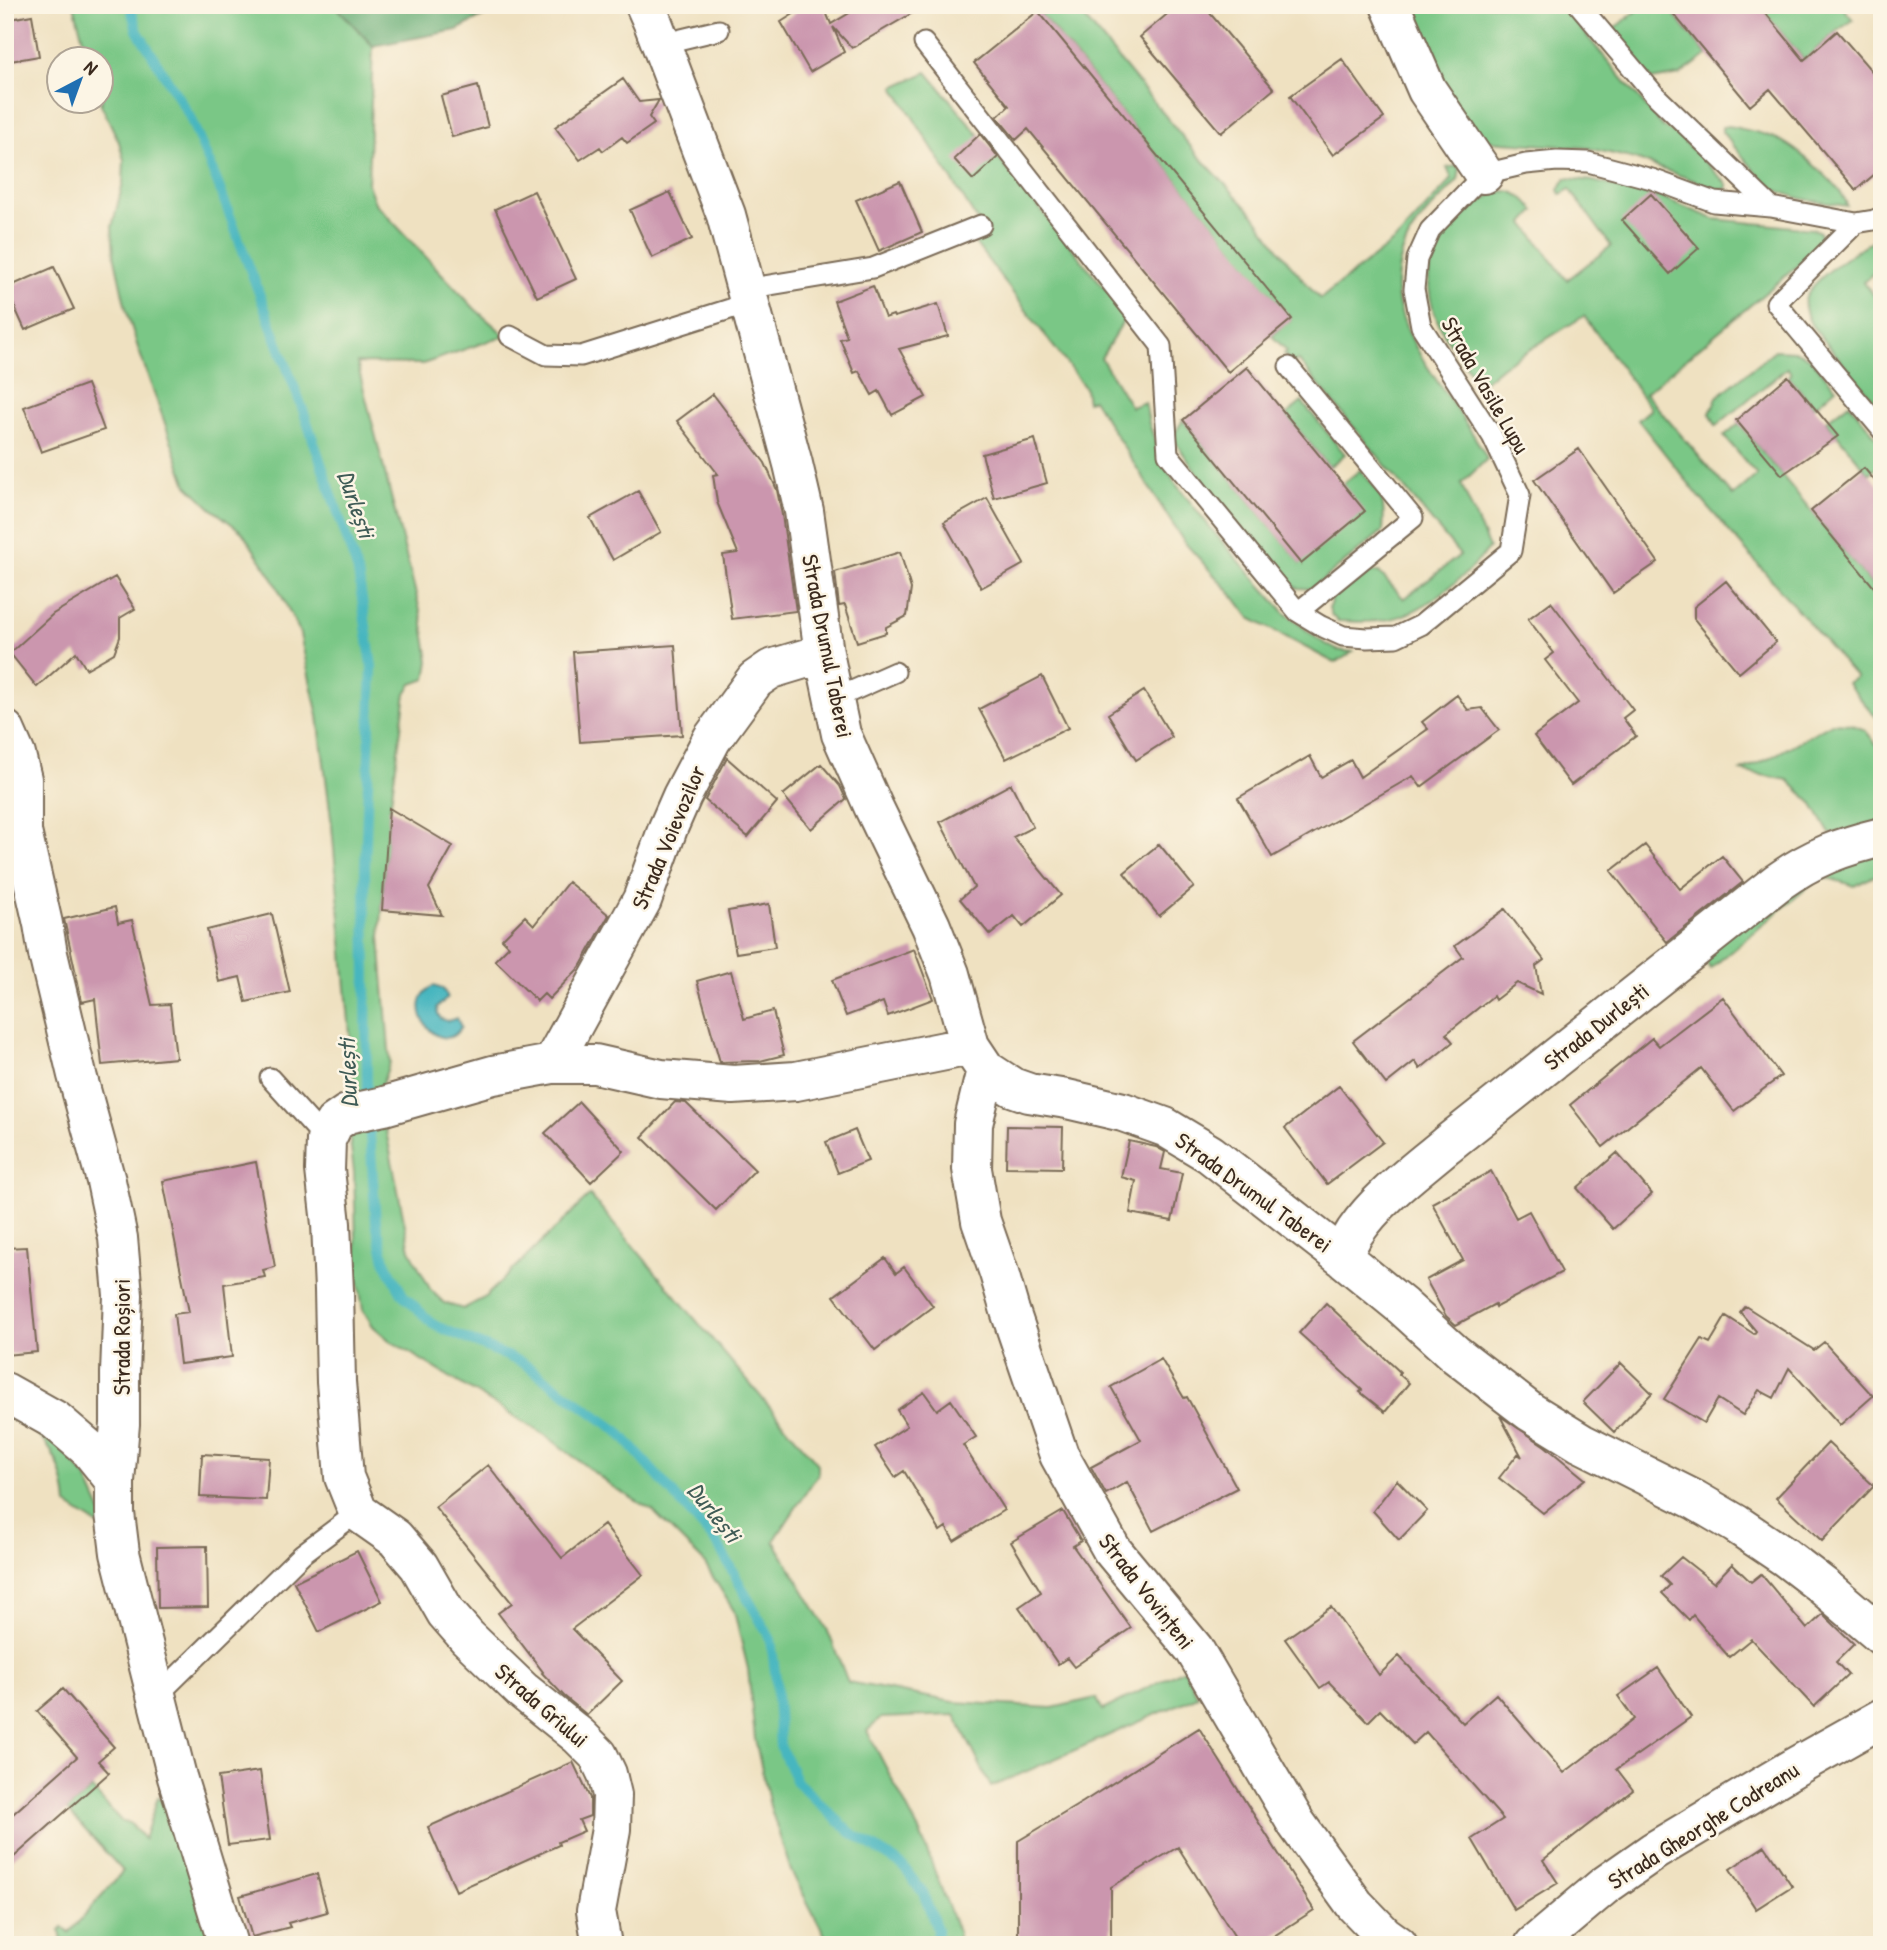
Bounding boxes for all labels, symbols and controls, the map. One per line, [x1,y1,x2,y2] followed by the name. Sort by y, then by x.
[46,46,116,116] north arrow
[79,54,103,80] text: N
[1434,311,1538,459] street label: Strada Vasile Lupu
[331,466,384,544] water label: Durlești
[795,552,861,740] street label: Strada Drumul Taberei
[624,760,712,914] street label: Strada Voievozilor
[1537,975,1655,1077] street label: Strada Durlești
[330,1035,364,1108] water label: Durlești
[1169,1125,1339,1259] street label: Strada Drumul Taberei
[106,1279,137,1395] street label: Strada Roșiori
[681,1475,751,1551] water label: Durlești
[1092,1527,1202,1655] street label: Strada Vovințeni
[489,1656,595,1754] street label: Strada Grîului
[1602,1754,1804,1896] street label: Strada Gheorghe Codreanu

